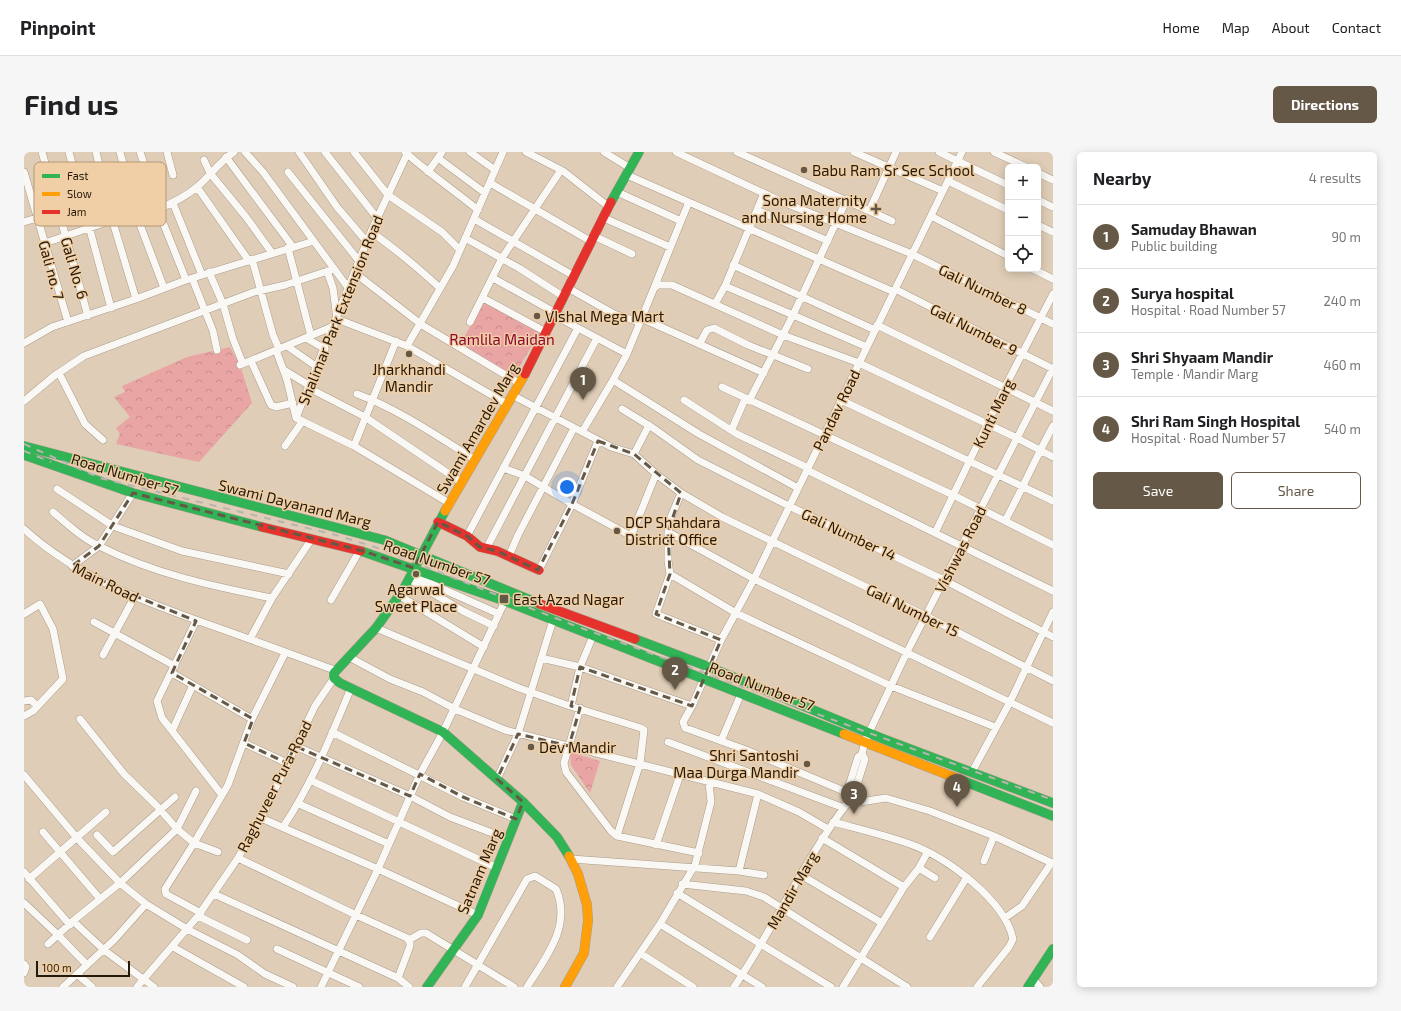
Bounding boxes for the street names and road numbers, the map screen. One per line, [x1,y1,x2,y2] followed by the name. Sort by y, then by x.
[294,212,386,408] street label: Shalimar Park Extension Road
[58,235,92,301] street label: Gali No. 6
[35,238,69,302] street label: Gali no. 7
[936,260,1030,318] street label: Gali Number 8
[927,299,1021,359] street label: Gali Number 9
[432,359,522,497] street label: Swami Amardev Marg
[809,366,863,454] street label: Pandav Road
[969,375,1018,450] street label: Kunti Marg
[69,449,181,499] street label: Road Number 57
[217,475,374,531] street label: Swami Dayanand Marg
[930,502,990,596] street label: Vishwas Road
[799,504,899,564] street label: Gali Number 14
[381,535,493,589] street label: Road Number 57
[70,558,142,606] street label: Main Road
[864,580,962,640] street label: Gali Number 15
[707,658,818,714] street label: Road Number 57
[233,717,315,855] street label: Raghuveer Pura Road
[453,825,505,917] street label: Satnam Marg
[762,847,822,932] street label: Mandir Marg

